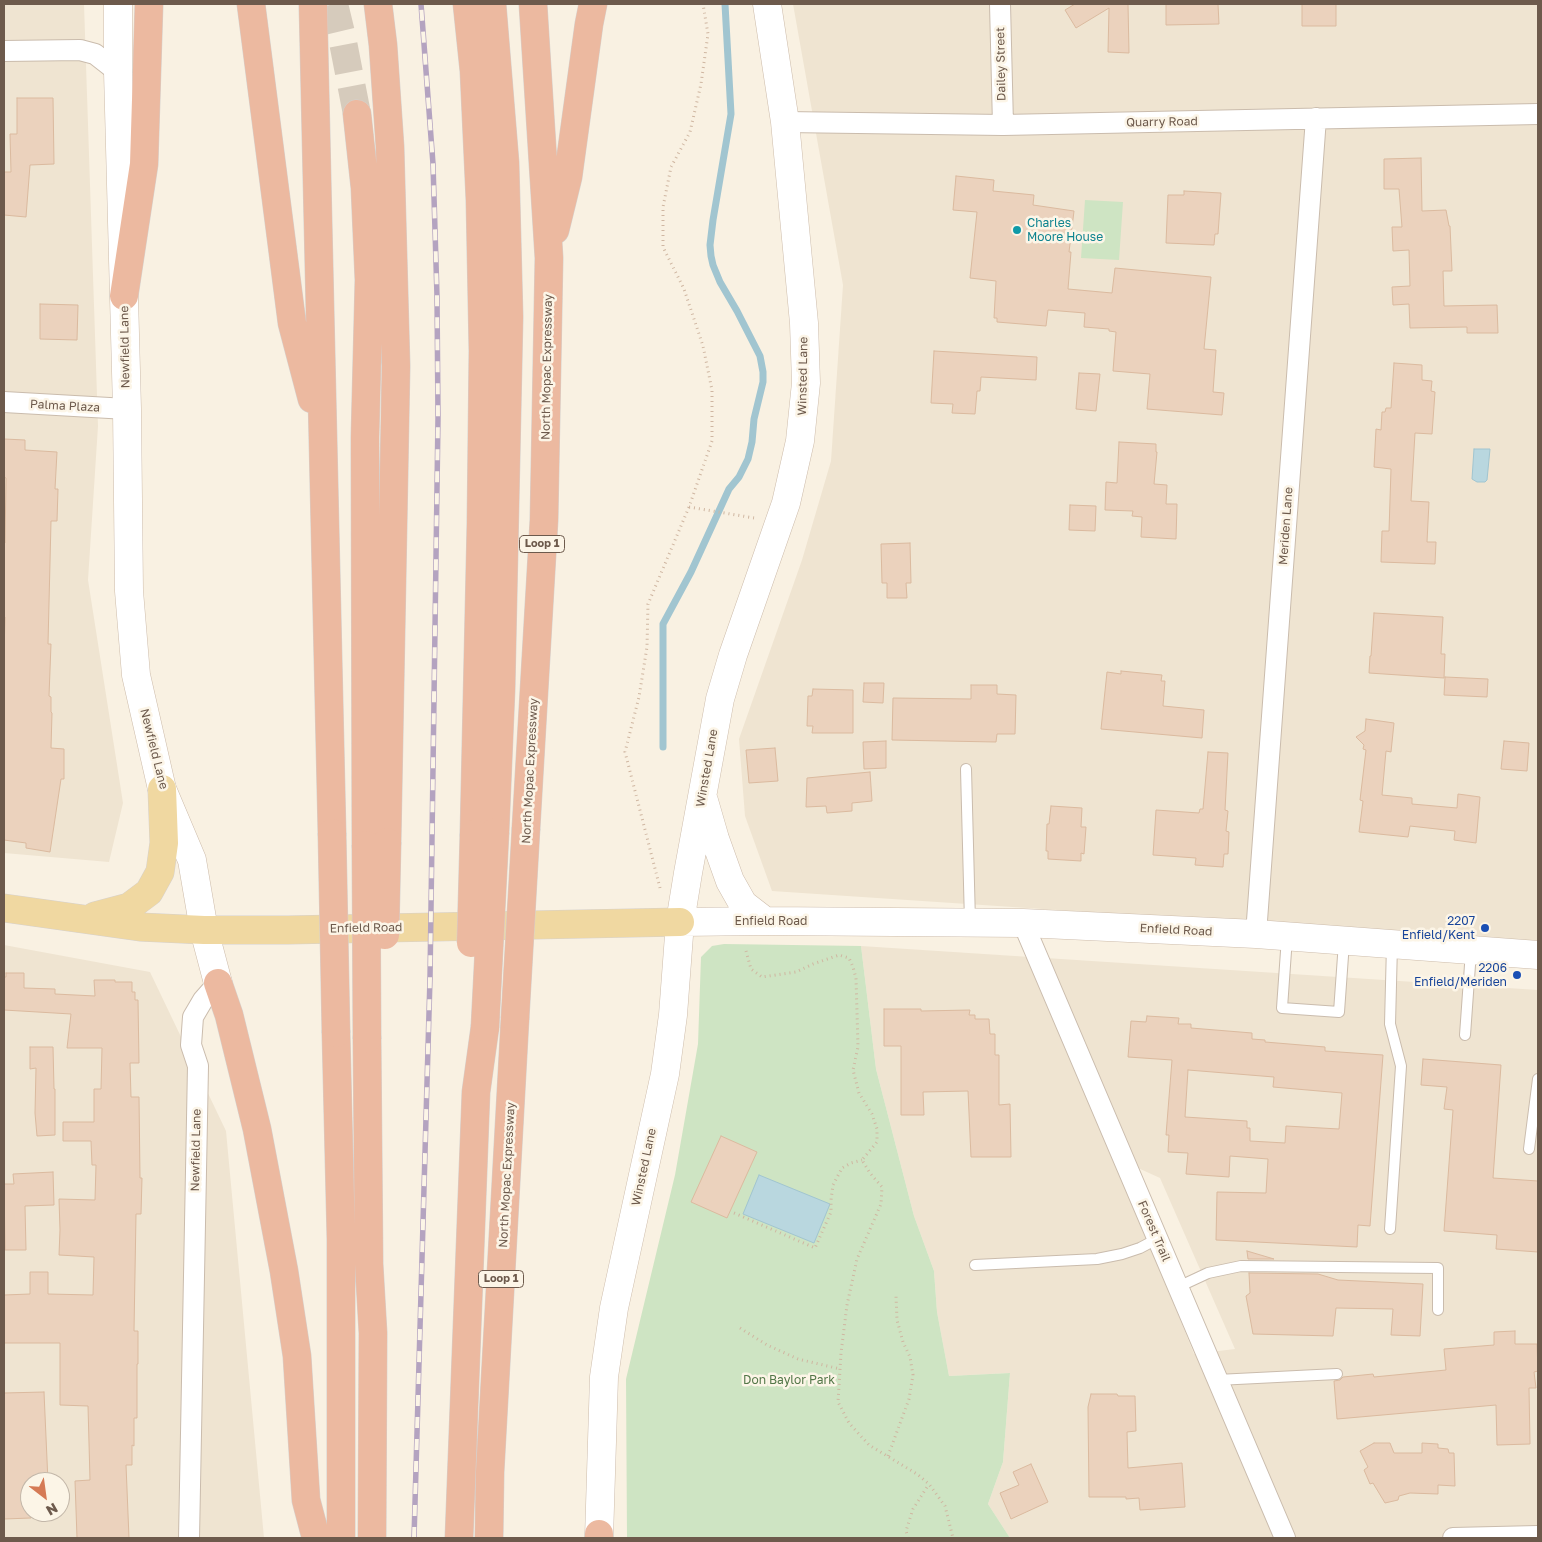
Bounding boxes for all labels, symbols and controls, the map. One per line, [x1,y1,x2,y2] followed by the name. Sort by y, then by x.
[993,27,1009,101] street label: Dailey Street
[1126,114,1198,130] street label: Quarry Road
[1027,216,1103,244] place label: Charles Moore House
[1011,224,1023,236] marker: Charles Moore House
[539,294,555,440] street label: North Mopac Expressway
[117,306,133,388] street label: Newfield Lane
[795,337,811,415] street label: Winsted Lane
[30,397,100,415] street label: Palma Plaza
[1276,487,1296,565] street label: Meriden Lane
[520,536,564,552] road number: Loop 1
[519,698,541,844] street label: North Mopac Expressway
[137,707,171,791] street label: Newfield Lane
[693,728,721,808] street label: Winsted Lane
[735,914,807,928] street label: Enfield Road
[1402,914,1475,942] place label: 2207 Enfield/Kent
[330,920,402,936] street label: Enfield Road
[1139,921,1213,939] street label: Enfield Road
[1479,922,1491,934] marker: 2207 Enfield/Kent
[1414,961,1507,989] place label: 2206 Enfield/Meriden
[1511,969,1523,981] marker: 2206 Enfield/Meriden
[496,1102,518,1248] street label: North Mopac Expressway
[188,1109,204,1191] street label: Newfield Lane
[629,1127,659,1207] street label: Winsted Lane
[1135,1198,1173,1264] street label: Forest Trail
[478,1270,524,1288] road number: Loop 1
[743,1373,835,1387] park label: Don Baylor Park
[20,1472,70,1522] north arrow
[43,1500,61,1520] text: N

